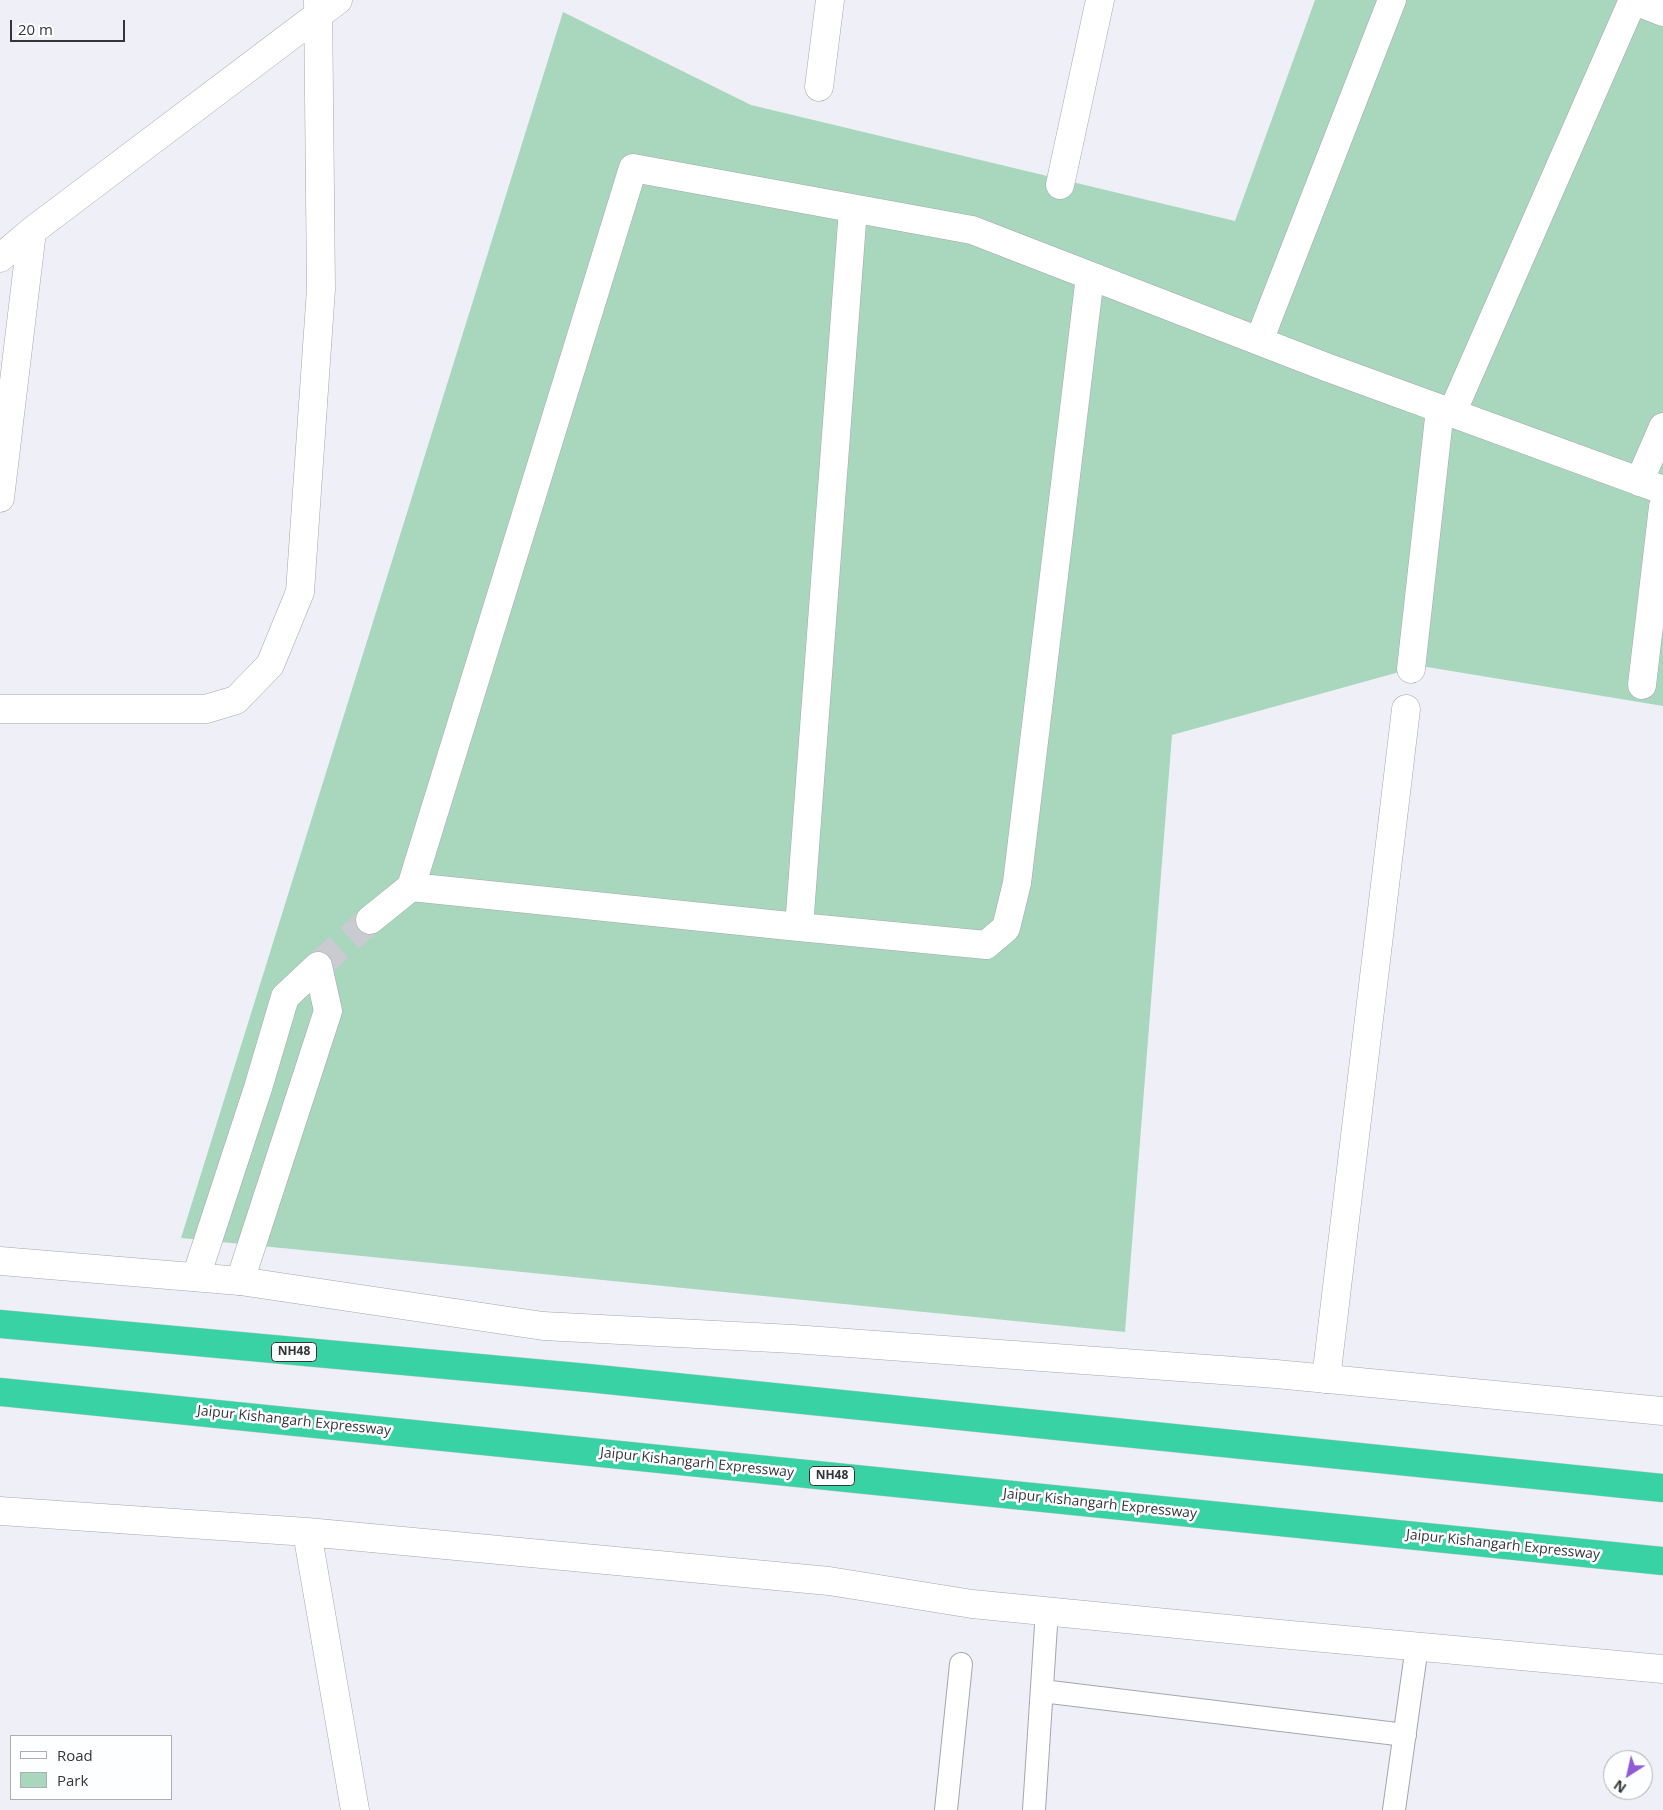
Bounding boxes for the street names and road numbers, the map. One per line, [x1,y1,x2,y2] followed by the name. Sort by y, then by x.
[272,1342,316,1361] road number: NH48
[196,1402,392,1440] street label: Jaipur Kishangarh Expressway
[599,1444,795,1482] street label: Jaipur Kishangarh Expressway
[810,1466,854,1485] road number: NH48
[1002,1485,1198,1523] street label: Jaipur Kishangarh Expressway
[1405,1526,1601,1564] street label: Jaipur Kishangarh Expressway

